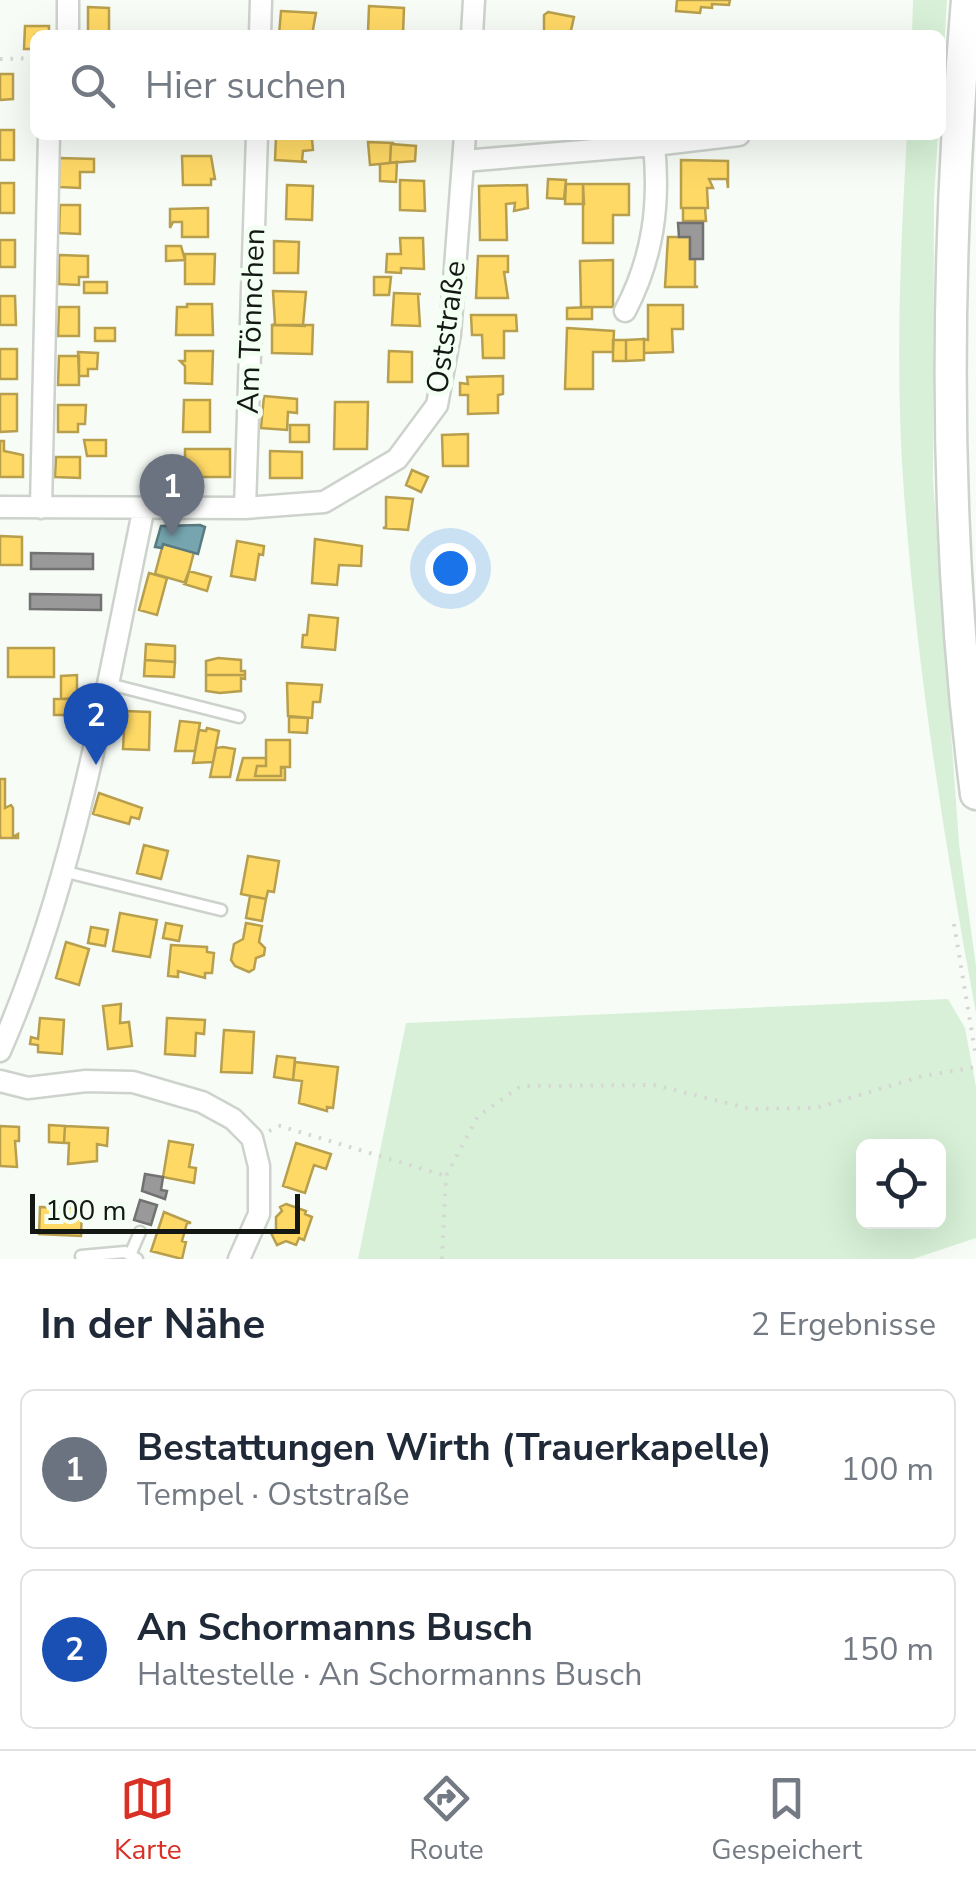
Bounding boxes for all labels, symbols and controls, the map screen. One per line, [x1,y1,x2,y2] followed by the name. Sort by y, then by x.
[30,30,946,140] search box
[65,58,120,113] icon: search
[145,60,347,111] text: Hier suchen
[228,227,275,415] street label: Am Tönnchen
[417,258,476,396] street label: Oststraße
[140,454,204,536] pin: 1
[425,543,476,594] your location
[64,682,128,765] pin: 2
[856,1139,946,1229] map controls
[856,1139,946,1229] button: locate
[30,1189,300,1234] scale bar
[45,1192,127,1230] text: 100 m
[40,1296,265,1353] text: In der Nähe
[751,1303,936,1346] text: 2 Ergebnisse
[137,1422,772,1473] text: Bestattungen Wirth (Trauerkapelle)
[65,1448,84,1491] text: 1
[841,1448,934,1491] text: 100 m
[137,1473,410,1516] text: Tempel · Oststraße
[137,1602,533,1653] text: An Schormanns Busch
[65,1628,84,1671] text: 2
[841,1628,934,1671] text: 150 m
[137,1653,642,1696] text: Haltestelle · An Schormanns Busch
[114,1771,182,1869] tab: Karte
[409,1771,484,1869] tab: Route
[711,1771,862,1869] tab: Gespeichert

